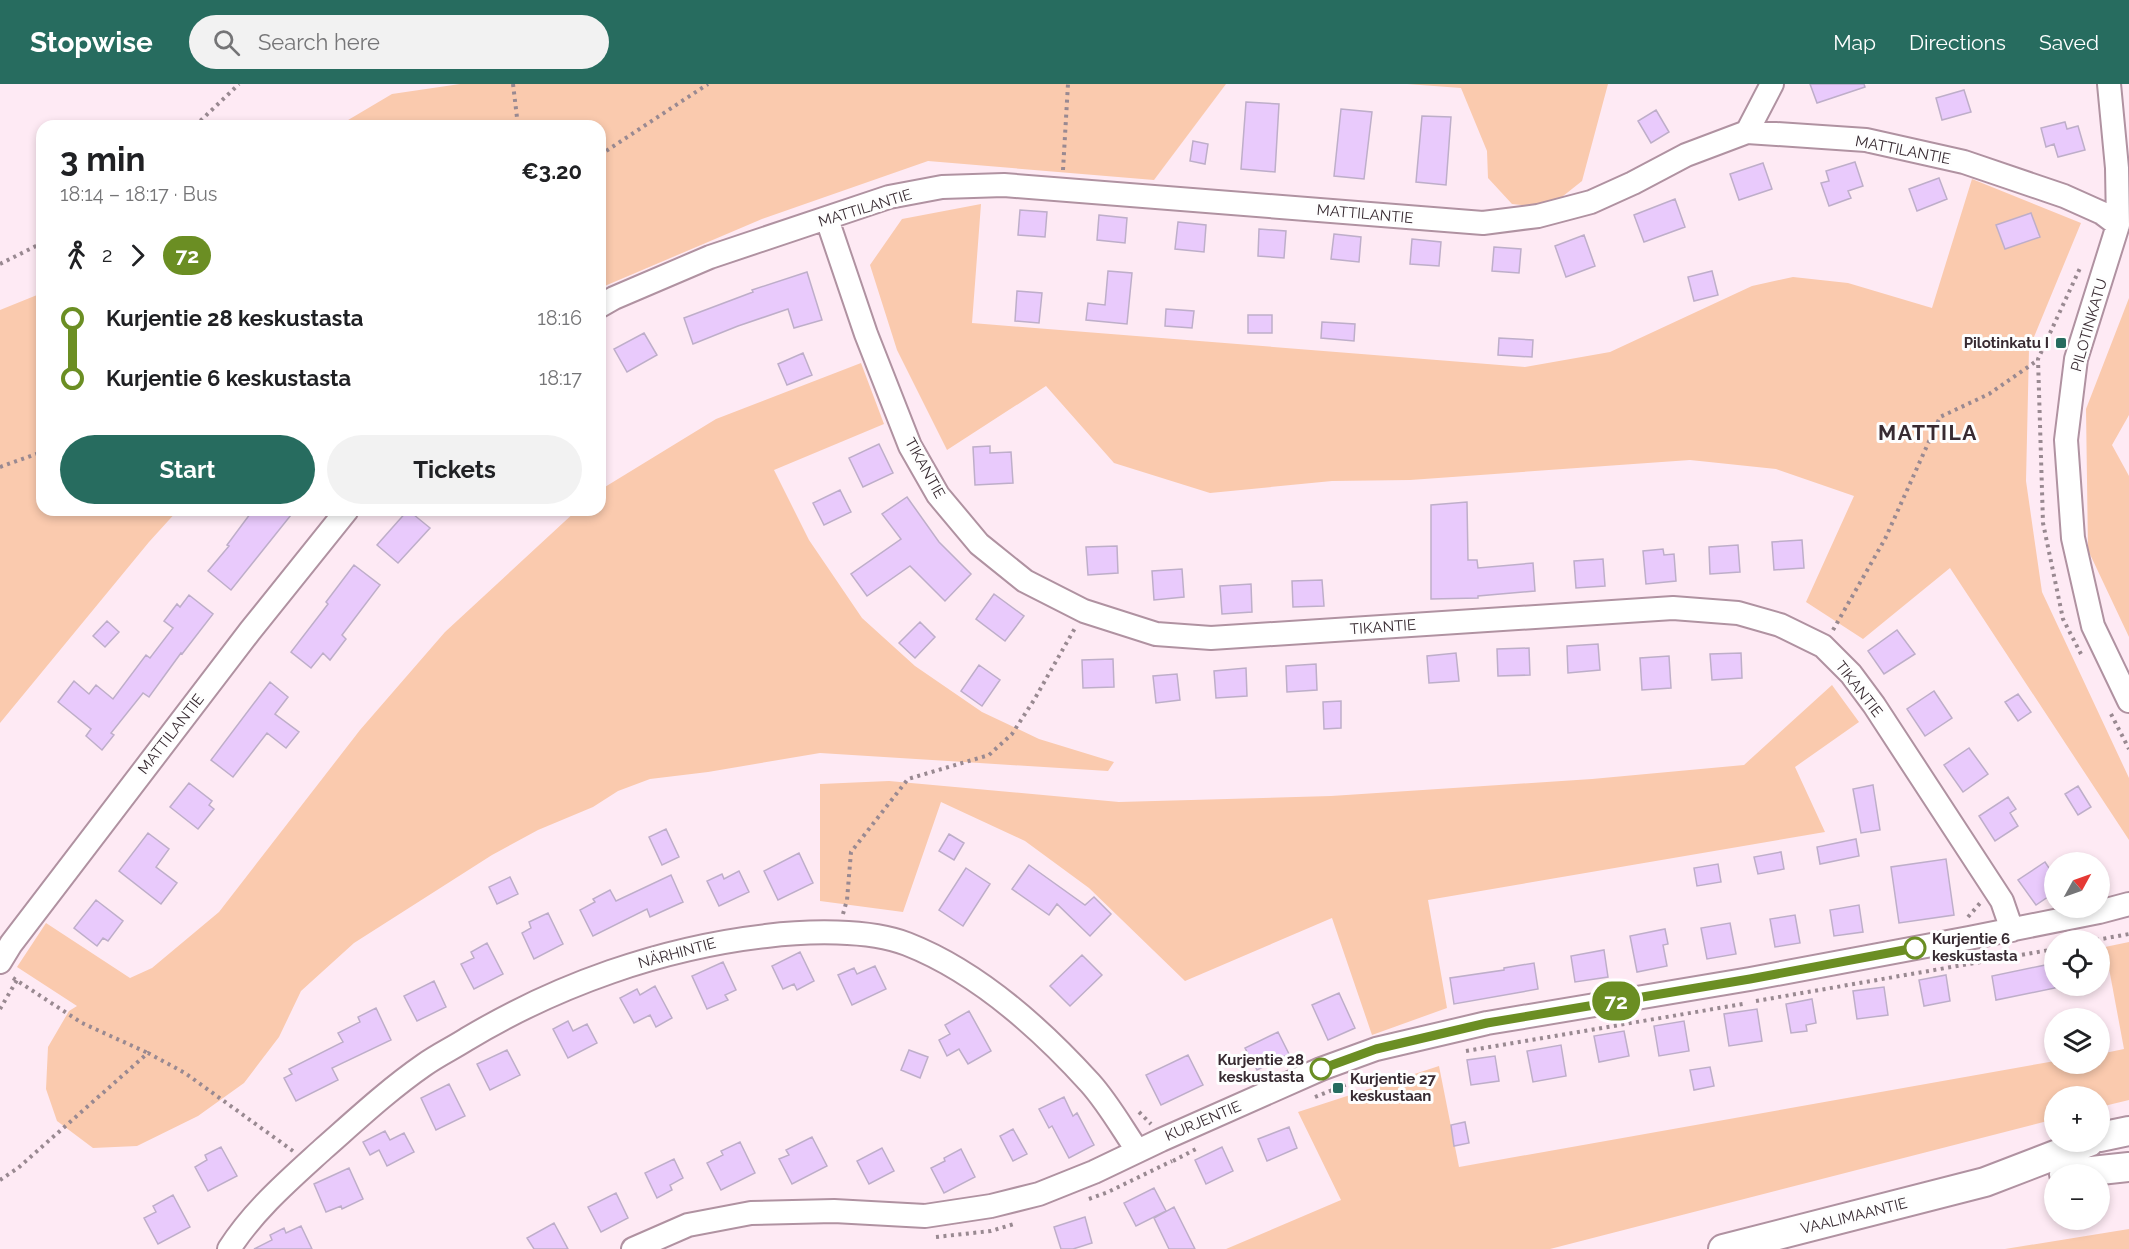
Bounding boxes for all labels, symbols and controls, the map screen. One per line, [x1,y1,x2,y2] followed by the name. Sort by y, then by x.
[189,15,609,69] search box
[30,26,153,59] text: Stopwise
[210,26,243,59] icon: search
[258,29,380,55] text: Search here
[1833,30,1876,55] text: Map
[1909,30,2006,55] text: Directions
[2039,30,2099,55] text: Saved
[1854,132,1952,168] street label: MATTILANTIE
[60,140,145,179] text: 3 min
[521,158,582,184] text: €3.20
[60,182,217,206] text: 18:14 – 18:17 · Bus
[816,185,914,231] street label: MATTILANTIE
[1316,201,1414,227] street label: MATTILANTIE
[60,239,93,272] icon: walk
[121,239,154,272] icon: forward
[102,243,112,267] text: 2
[175,243,199,268] text: 72
[2067,276,2111,374] street label: PILOTINKATU
[106,305,363,331] text: Kurjentie 28 keskustasta
[537,306,582,330] text: 18:16
[1964,334,2049,352] place label: Pilotinkatu I
[2054,336,2068,350] marker: Pilotinkatu I
[106,365,351,391] text: Kurjentie 6 keskustasta
[539,366,582,390] text: 18:17
[1878,420,1978,445] district label: MATTILA
[60,435,315,504] button: Start
[327,435,582,504] button: Tickets
[901,435,949,501] street label: TIKANTIE
[1349,616,1417,638] street label: TIKANTIE
[1832,657,1886,721] street label: TIKANTIE
[134,690,208,778] street label: MATTILANTIE
[2044,852,2110,918] north arrow
[2044,852,2110,1230] map controls
[1932,930,2018,965] place label: Kurjentie 6 keskustasta
[2044,930,2110,996] button: locate
[636,933,718,972] street label: NÄRHINTIE
[1904,937,1926,959] marker: Kurjentie 6 keskustasta
[1589,982,1643,1020] line badge: 72
[1604,989,1628,1014] text: 72
[2044,1008,2110,1074] button: layers
[1218,1051,1304,1086] place label: Kurjentie 28 keskustasta
[1310,1058,1332,1080] marker: Kurjentie 28 keskustasta
[1350,1070,1436,1105] place label: Kurjentie 27 keskustaan
[1331,1081,1345,1095] marker: Kurjentie 27 keskustaan
[2044,1086,2110,1152] button: +
[1162,1097,1244,1145] street label: KURJENTIE
[2044,1164,2110,1230] button: −
[1799,1194,1909,1238] street label: VAALIMAANTIE

